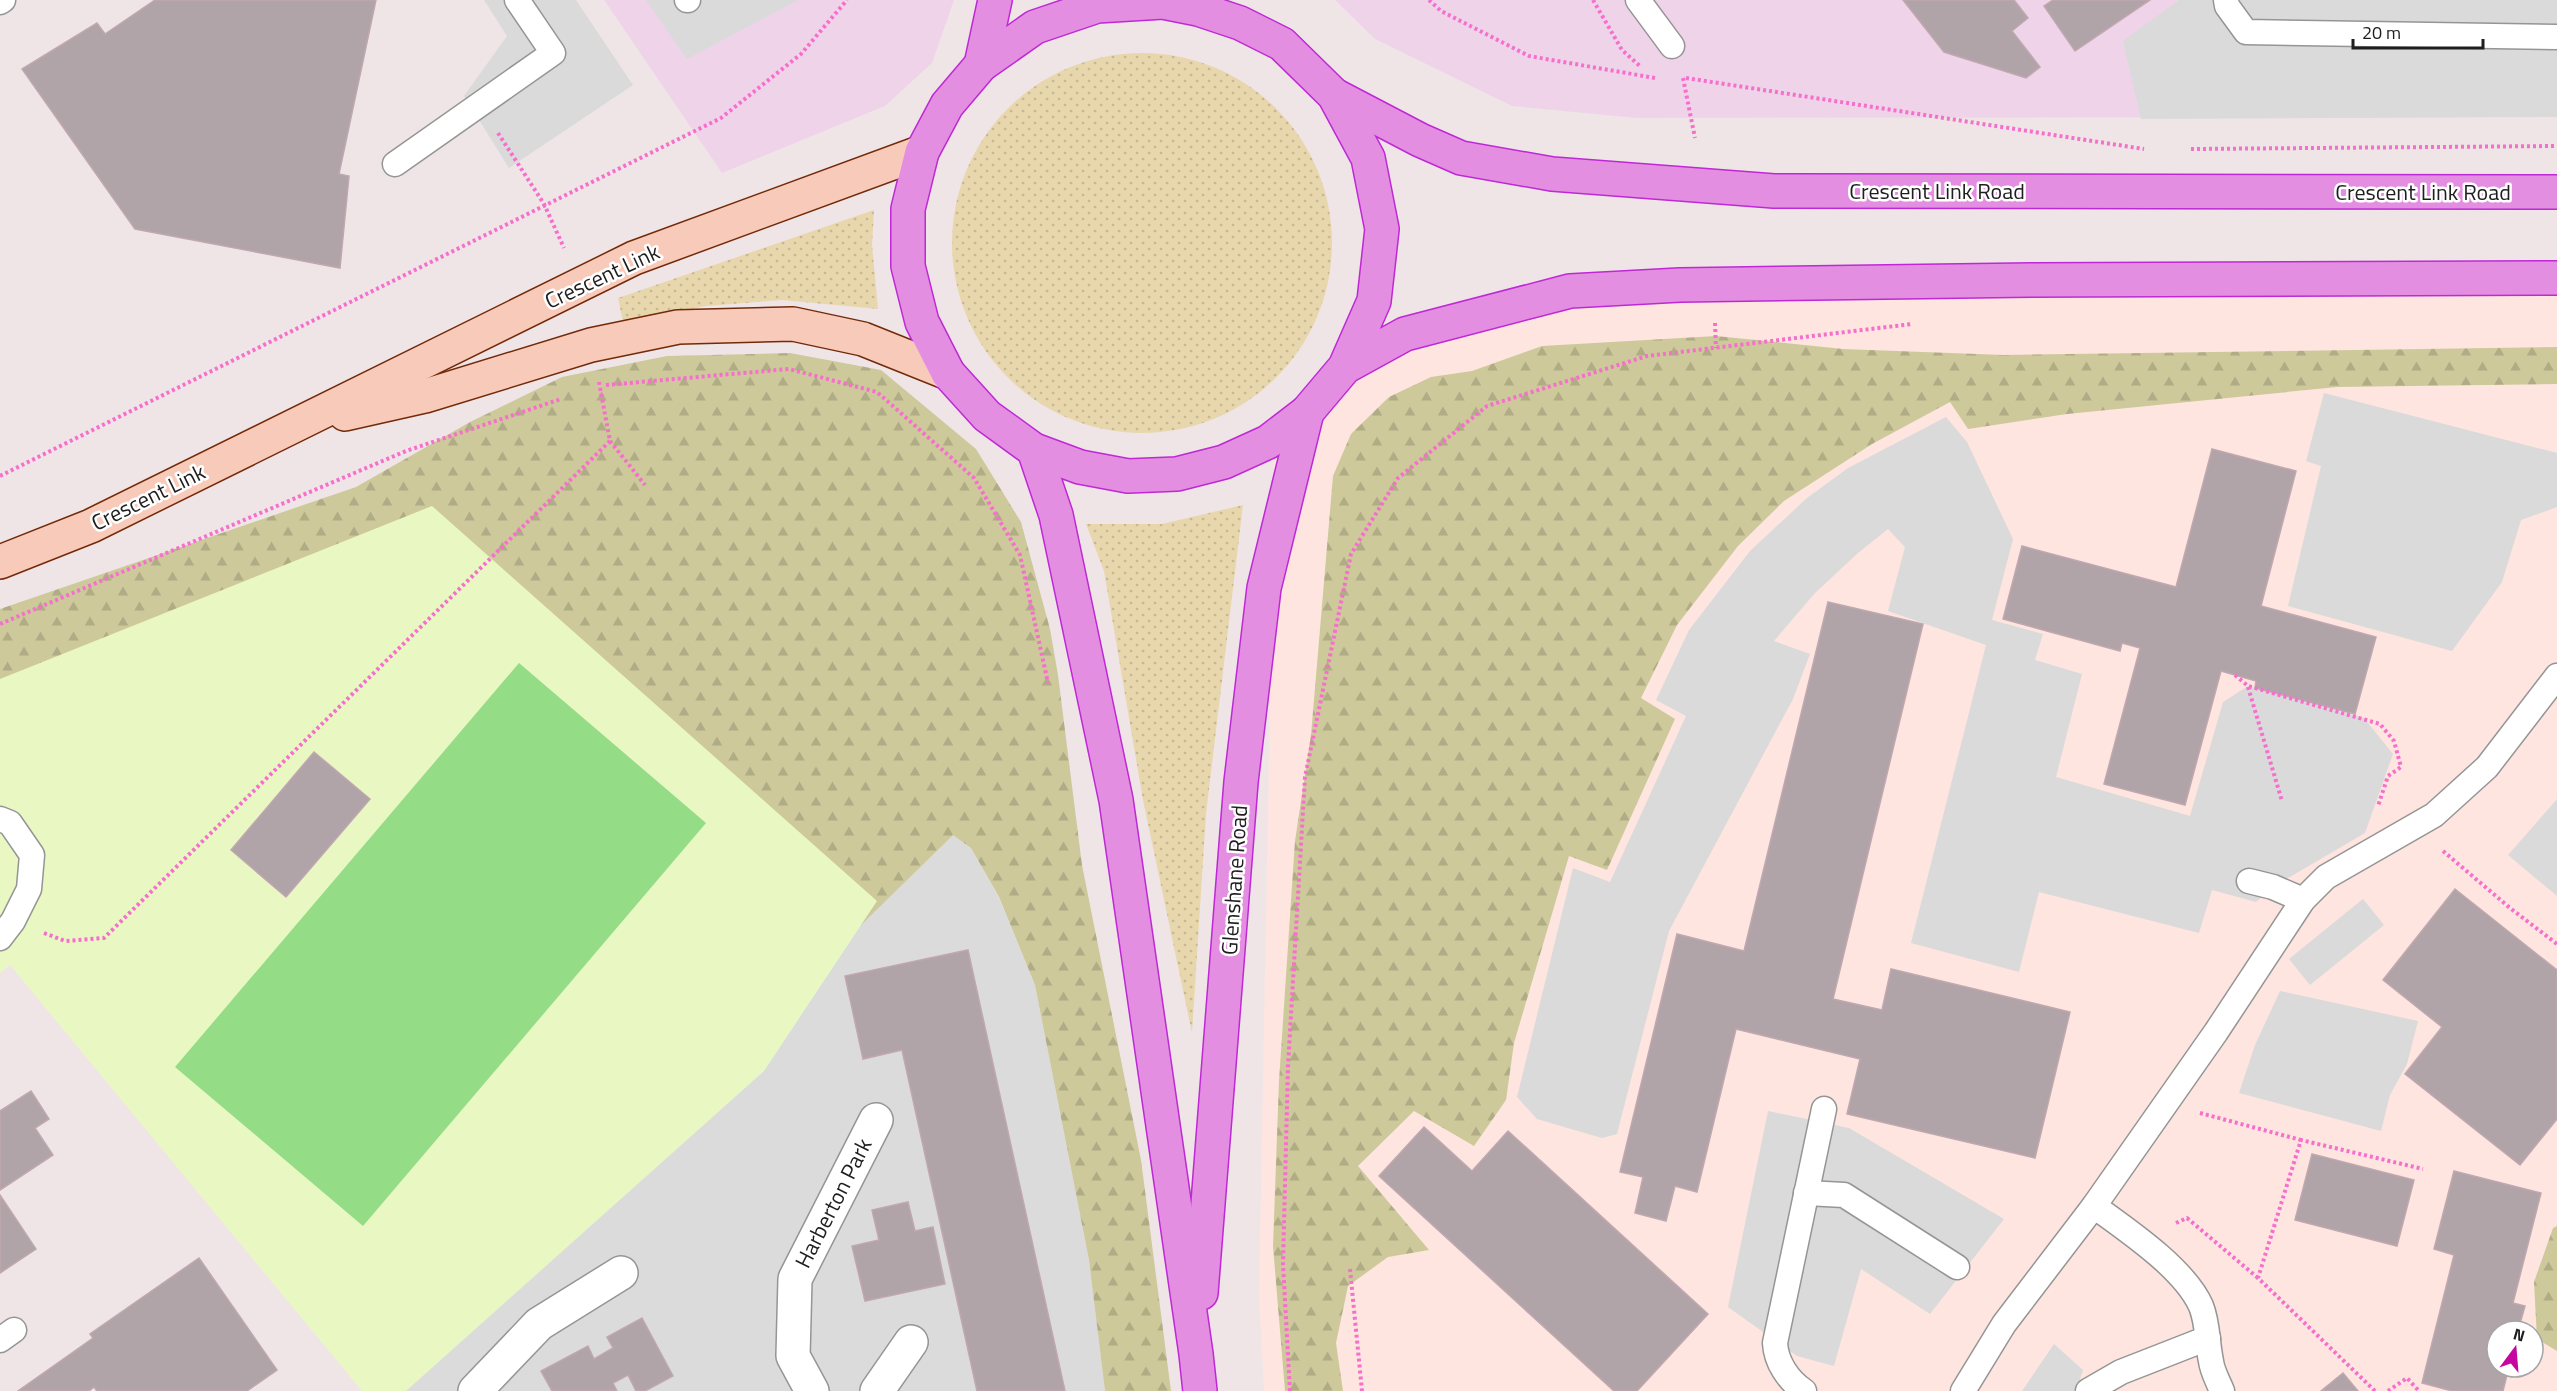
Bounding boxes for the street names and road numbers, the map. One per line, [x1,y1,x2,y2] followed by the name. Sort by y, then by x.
[1849,174,2025,208] street label: Crescent Link Road
[2335,175,2511,209] street label: Crescent Link Road
[539,234,665,317] street label: Crescent Link
[85,455,211,539] street label: Crescent Link
[1212,804,1256,956] street label: Glenshane Road
[786,1132,881,1274] street label: Harberton Park

